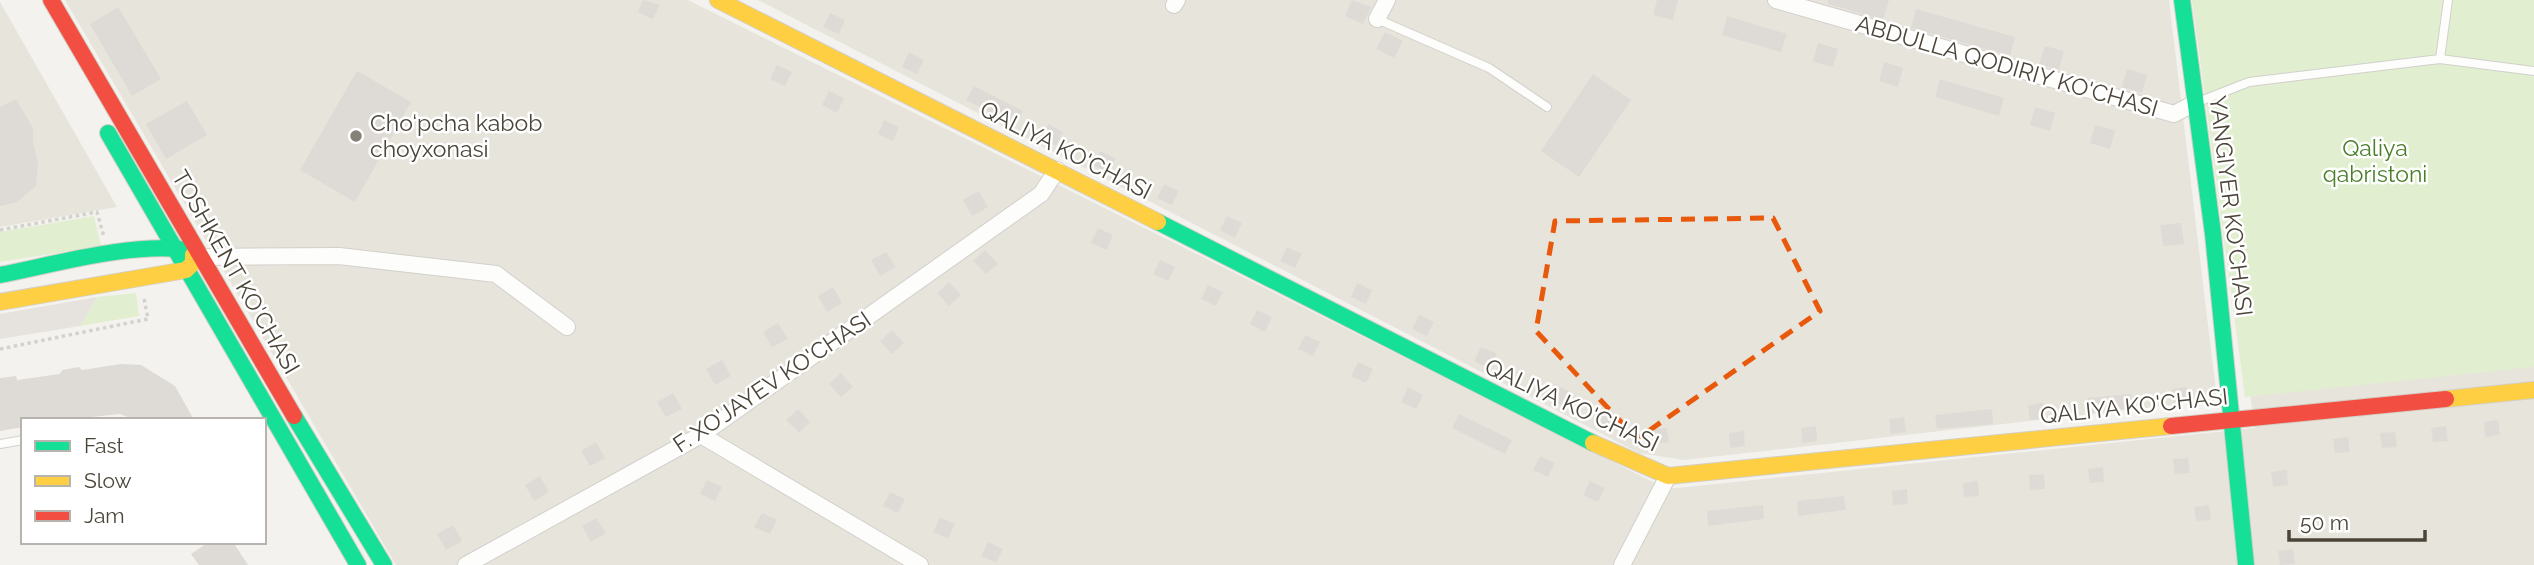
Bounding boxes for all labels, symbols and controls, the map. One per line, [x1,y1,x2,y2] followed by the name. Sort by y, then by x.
[1853,9,2161,122] street label: ABDULLA QODIRIY KO'CHASI
[2205,94,2258,318] street label: YANGIYER KO'CHASI
[976,95,1156,204] street label: QALIYA KO'CHASI
[370,109,542,162] place label: Cho‘pcha kabob choyxonasi
[348,128,364,144] marker: Cho‘pcha kabob choyxonasi
[2323,134,2427,187] park label: Qaliya qabristoni
[167,165,306,378] street label: TOSHKENT KO'CHASI
[668,305,876,458] street label: F. XO'JAYEV KO'CHASI
[1481,352,1663,457] street label: QALIYA KO'CHASI
[2039,382,2229,429] street label: QALIYA KO'CHASI
[21,418,266,544] legend
[84,433,124,458] text: Fast
[84,468,132,493] text: Slow
[2289,498,2426,542] scale bar
[84,503,125,528] text: Jam
[2300,510,2349,535] text: 50 m

